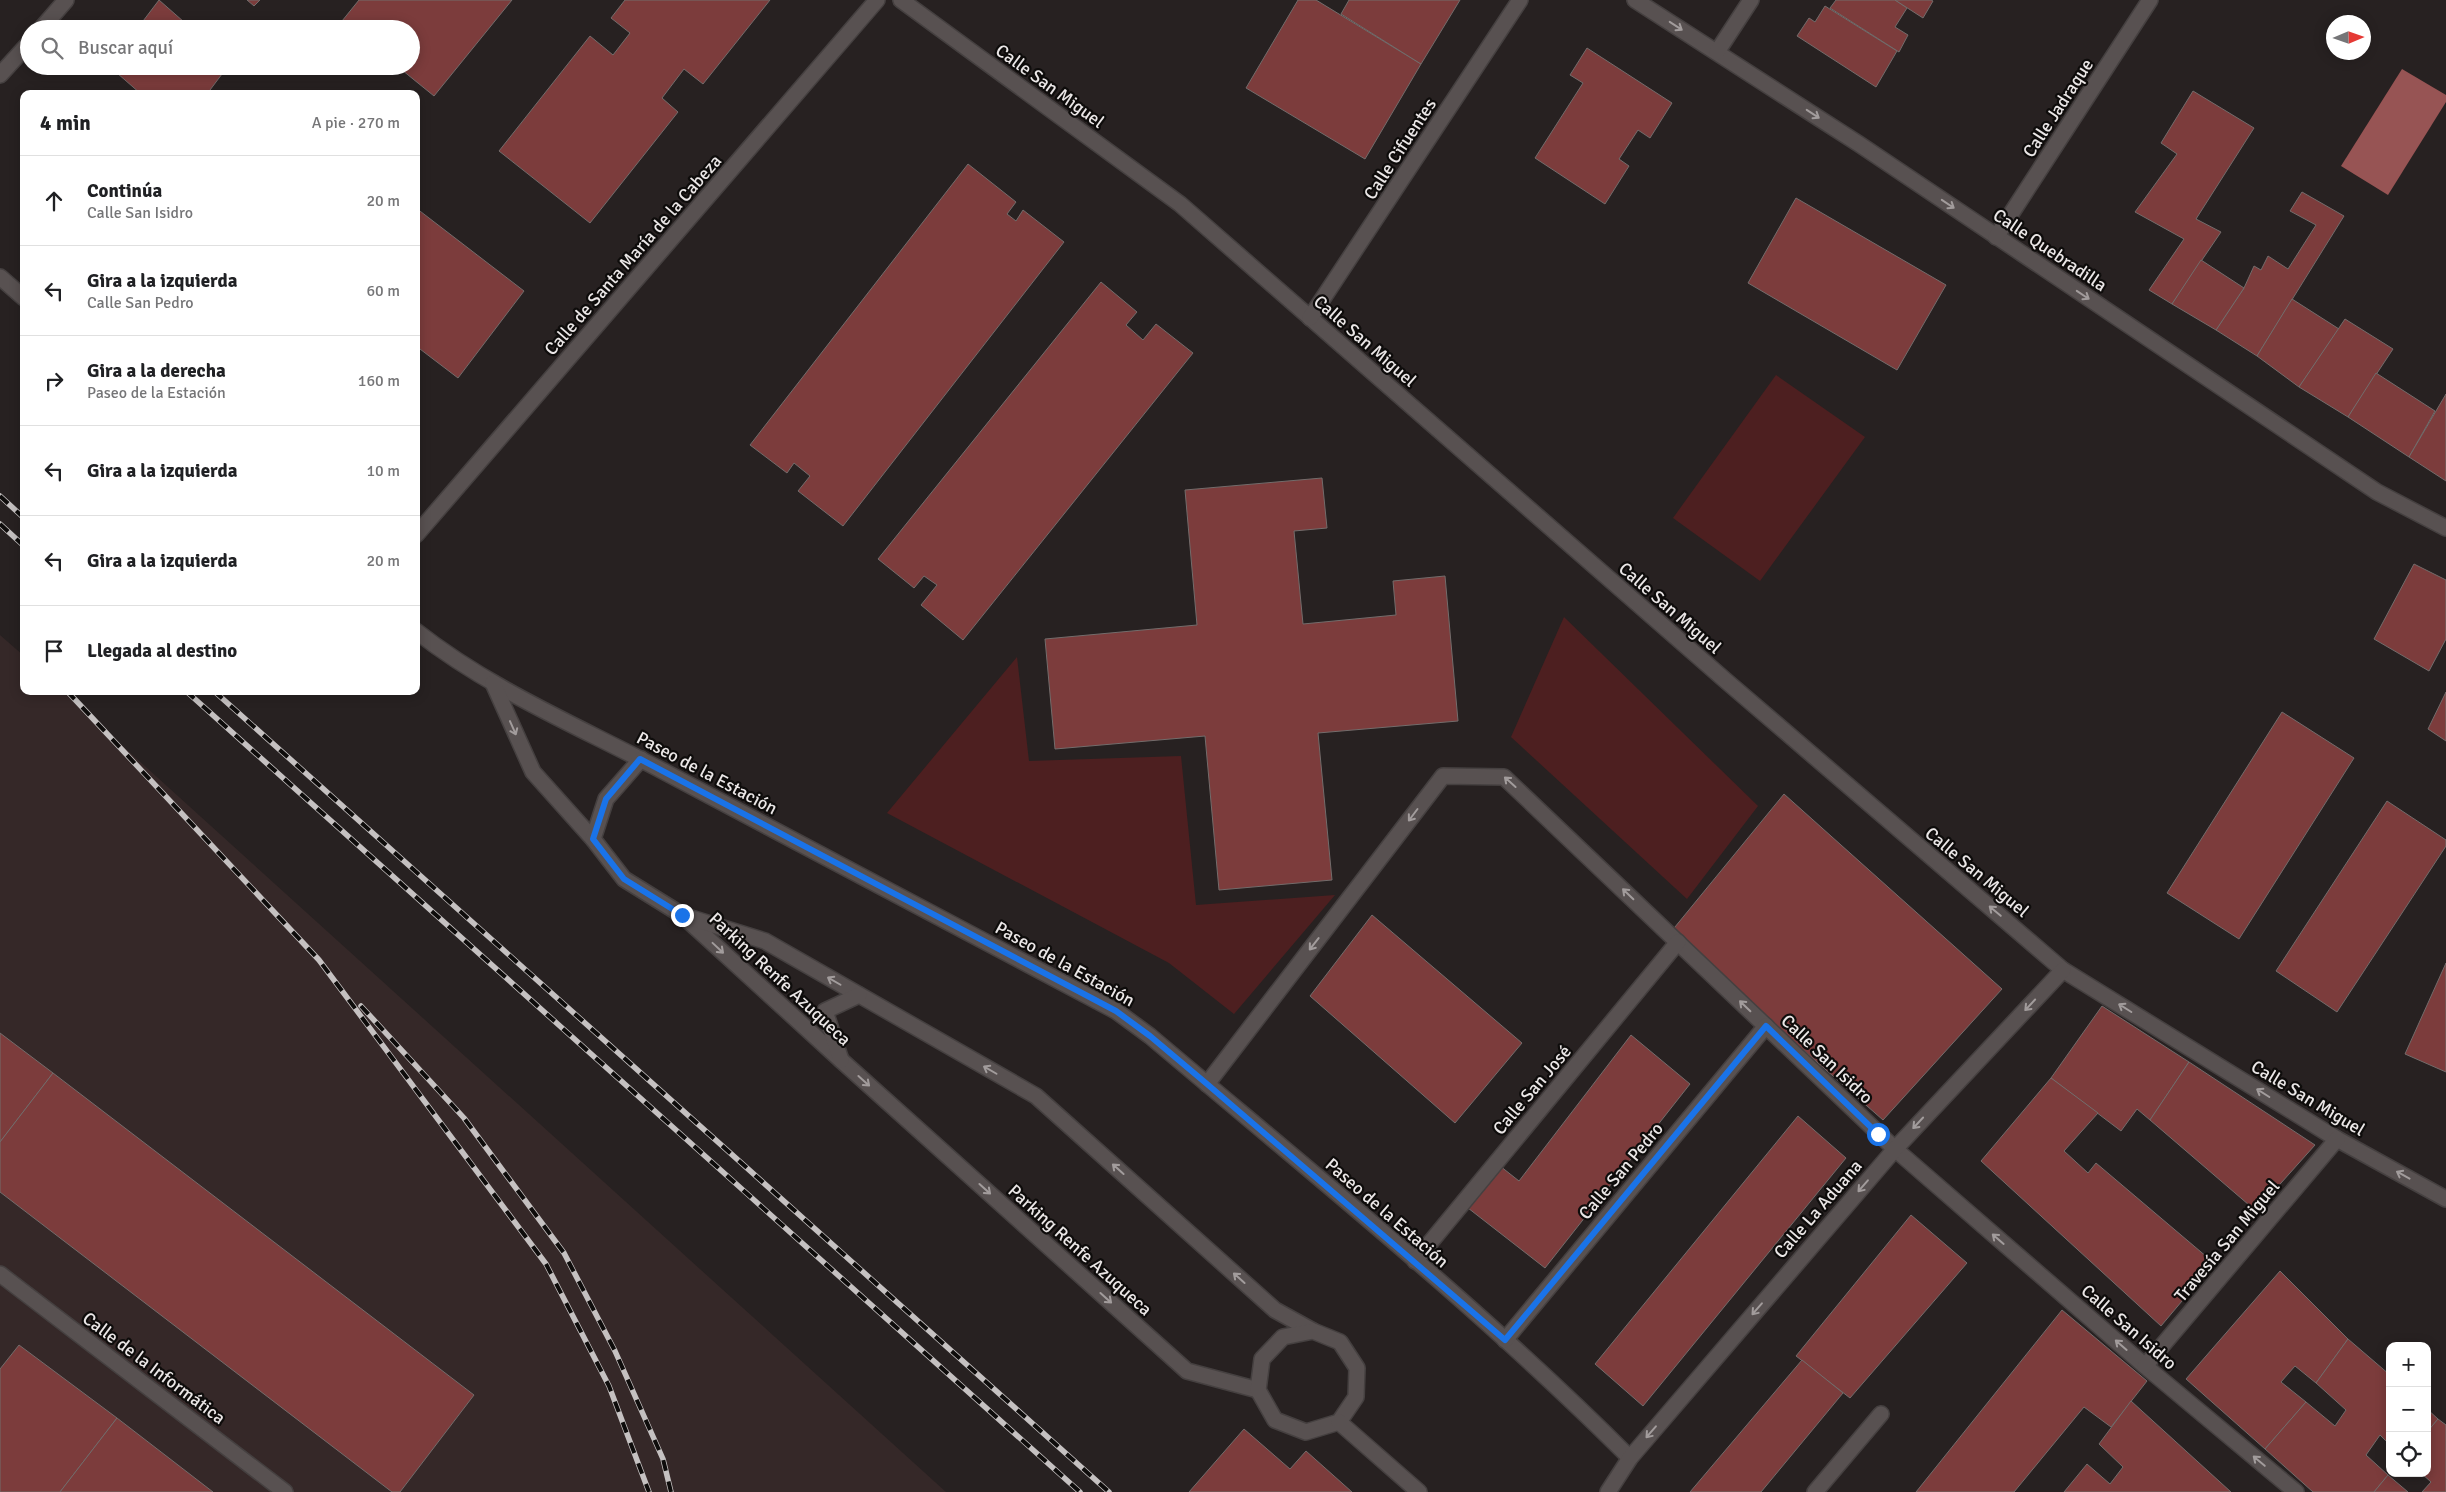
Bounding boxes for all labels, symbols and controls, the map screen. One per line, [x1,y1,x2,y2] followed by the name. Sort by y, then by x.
[2326,15,2371,60] north arrow
[20,20,420,75] search box
[1669,21,1683,32] one-way arrow
[38,34,66,62] icon: search
[78,36,173,60] text: Buscar aquí
[991,39,1109,133] street label: Calle San Miguel
[2018,55,2098,161] street label: Calle Jadraque
[1359,94,1441,204] street label: Calle Cifuentes
[1805,109,1819,119] one-way arrow
[40,110,91,136] text: 4 min
[312,113,400,133] text: A pie · 270 m
[540,150,726,360] street label: Calle de Santa María de la Cabeza
[87,179,162,203] text: Continúa
[40,187,68,215] icon: ahead
[366,191,400,211] text: 20 m
[1941,199,1955,209] one-way arrow
[87,203,193,223] text: Calle San Isidro
[1989,204,2111,296] street label: Calle Quebradilla
[87,269,237,293] text: Gira a la izquierda
[40,277,68,305] icon: left
[366,281,400,301] text: 60 m
[2076,289,2090,300] one-way arrow
[1309,290,1421,392] street label: Calle San Miguel
[87,293,194,313] text: Calle San Pedro
[87,359,226,383] text: Gira a la derecha
[40,367,68,395] icon: right
[358,371,400,391] text: 160 m
[87,383,226,403] text: Paseo de la Estación
[40,457,68,485] icon: left
[87,459,237,483] text: Gira a la izquierda
[366,461,400,481] text: 10 m
[40,547,68,575] icon: left
[87,549,237,573] text: Gira a la izquierda
[366,551,400,571] text: 20 m
[1614,557,1726,659] street label: Calle San Miguel
[40,637,68,665] icon: arrive
[87,639,237,663] text: Llegada al destino
[508,720,518,735] one-way arrow
[633,727,781,819] street label: Paseo de la Estación
[1504,777,1517,788] one-way arrow
[1408,808,1419,821] one-way arrow
[1921,822,2033,922] street label: Calle San Miguel
[1622,889,1634,901] one-way arrow
[671,904,694,927] route end
[1988,906,2001,917] one-way arrow
[705,908,855,1050] street label: Parking Renfe Azuqueca
[991,917,1139,1011] street label: Paseo de la Estación
[1309,937,1320,950] one-way arrow
[711,942,724,954] one-way arrow
[827,975,841,985] one-way arrow
[2024,999,2036,1012] one-way arrow
[1739,1000,1752,1012] one-way arrow
[2118,1002,2132,1012] one-way arrow
[1776,1010,1878,1108] street label: Calle San Isidro
[1488,1041,1576,1139] street label: Calle San José
[2247,1055,2369,1141] street label: Calle San Miguel
[984,1064,998,1074] one-way arrow
[857,1075,870,1087] one-way arrow
[2256,1088,2270,1099] one-way arrow
[1912,1117,1924,1130] one-way arrow
[1574,1118,1668,1224] street label: Calle San Pedro
[1867,1123,1890,1146] route start
[1321,1153,1453,1273] street label: Paseo de la Estación
[1769,1155,1867,1263] street label: Calle La Aduana
[1111,1163,1124,1175] one-way arrow
[2396,1170,2411,1180] one-way arrow
[2170,1176,2284,1306] street label: Travesía San Miguel
[1857,1179,1869,1192] one-way arrow
[1004,1180,1156,1320] street label: Parking Renfe Azuqueca
[978,1184,991,1195] one-way arrow
[1992,1233,2005,1244] one-way arrow
[1232,1272,1245,1284] one-way arrow
[2077,1280,2181,1374] street label: Calle San Isidro
[1099,1292,1112,1304] one-way arrow
[1752,1302,1763,1315] one-way arrow
[78,1307,230,1429] street label: Calle de la Informática
[2114,1339,2127,1351] one-way arrow
[2386,1342,2431,1477] map controls
[2386,1342,2431,1387] button: +
[2386,1387,2431,1432] button: −
[1646,1426,1657,1439] one-way arrow
[2386,1432,2431,1477] button: locate
[2252,1455,2265,1466] one-way arrow

